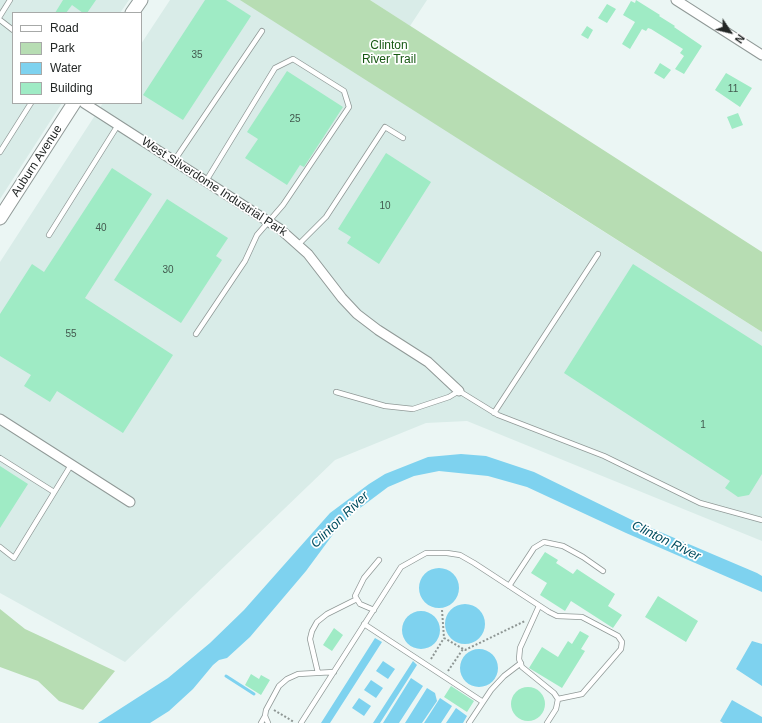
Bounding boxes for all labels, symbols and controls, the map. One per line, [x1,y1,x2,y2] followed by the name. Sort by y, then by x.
[12,12,142,104] legend
[710,12,750,52] north arrow
[50,21,79,35] text: Road
[733,32,747,46] text: N
[362,39,416,67] park label: Clinton River Trail
[50,41,75,55] text: Park
[191,49,203,61] house number: 35
[50,61,82,75] text: Water
[50,81,93,95] text: Building
[728,83,738,95] house number: 11
[289,113,301,125] house number: 25
[8,122,66,200] street label: Auburn Avenue
[139,135,289,239] street label: West Silverdome Industrial Park
[379,200,391,212] house number: 10
[95,222,107,234] house number: 40
[162,264,174,276] house number: 30
[65,328,77,340] house number: 55
[700,419,706,431] house number: 1
[308,489,372,551] water label: Clinton River
[629,518,703,564] water label: Clinton River

